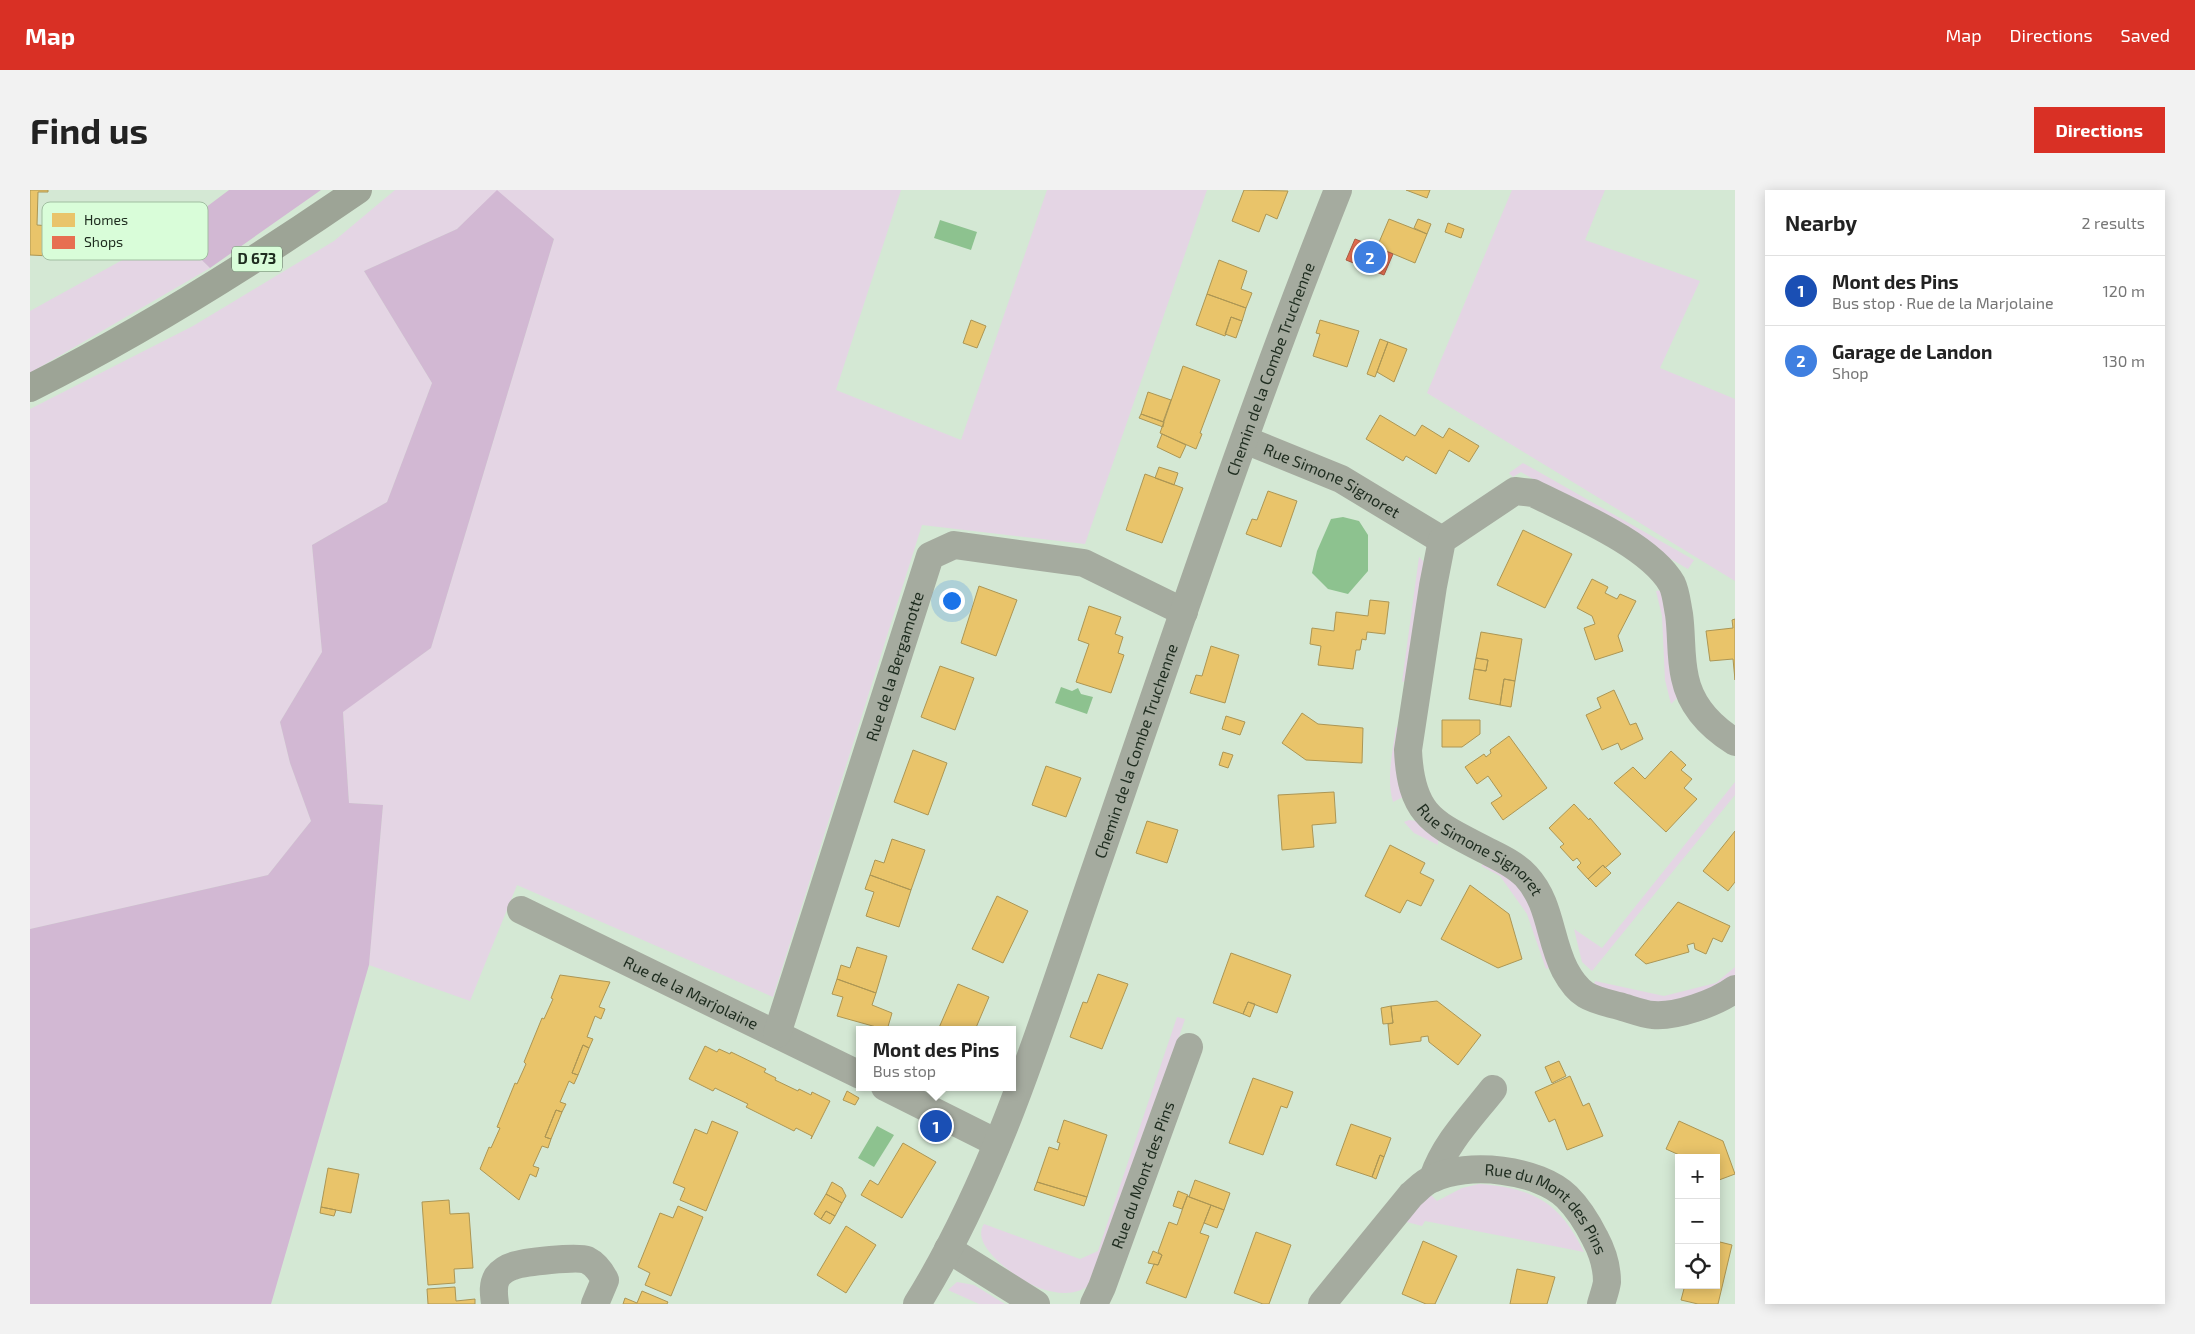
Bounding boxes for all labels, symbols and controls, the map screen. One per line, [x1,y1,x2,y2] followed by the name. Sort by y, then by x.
[25,21,75,50] text: Map
[1945,24,1982,46] text: Map
[2010,24,2093,46] text: Directions
[2121,24,2170,46] text: Saved
[2034,107,2165,153] button: Directions
[30,109,148,151] text: Find us
[42,202,208,260] legend
[1785,210,1857,235] text: Nearby
[84,211,128,228] text: Homes
[2082,213,2145,232] text: 2 results
[84,233,123,250] text: Shops
[1354,238,1386,276] pin: 2
[232,246,282,272] road number: D 673
[1222,259,1318,478] street label: Chemin de la Combe Truchenne
[1832,270,1959,293] text: Mont des Pins
[1798,281,1804,300] text: 1
[2102,281,2145,300] text: 120 m
[1832,293,2054,312] text: Bus stop · Rue de la Marjolaine
[1832,340,1992,363] text: Garage de Landon
[1796,351,1806,370] text: 2
[2103,351,2145,370] text: 130 m
[1832,363,1869,382] text: Shop
[1261,439,1404,522] street label: Rue Simone Signoret
[939,588,965,614] your location
[861,589,927,743] street label: Rue de la Bergamotte
[1090,641,1181,861] street label: Chemin de la Combe Truchenne
[1414,799,1547,899] street label: Rue Simone Signoret
[621,951,762,1033] street label: Rue de la Marjolaine
[856,1026,1016,1091] popup
[873,1038,999,1061] text: Mont des Pins
[873,1061,936,1080] text: Bus stop
[1107,1098,1178,1251] street label: Rue du Mont des Pins
[920,1107,952,1145] pin: 1
[1675,1154,1720,1289] map controls
[1675,1154,1720,1199] button: +
[1484,1159,1611,1257] street label: Rue du Mont des Pins
[1675,1199,1720,1244] button: −
[1675,1244,1720,1289] button: locate

